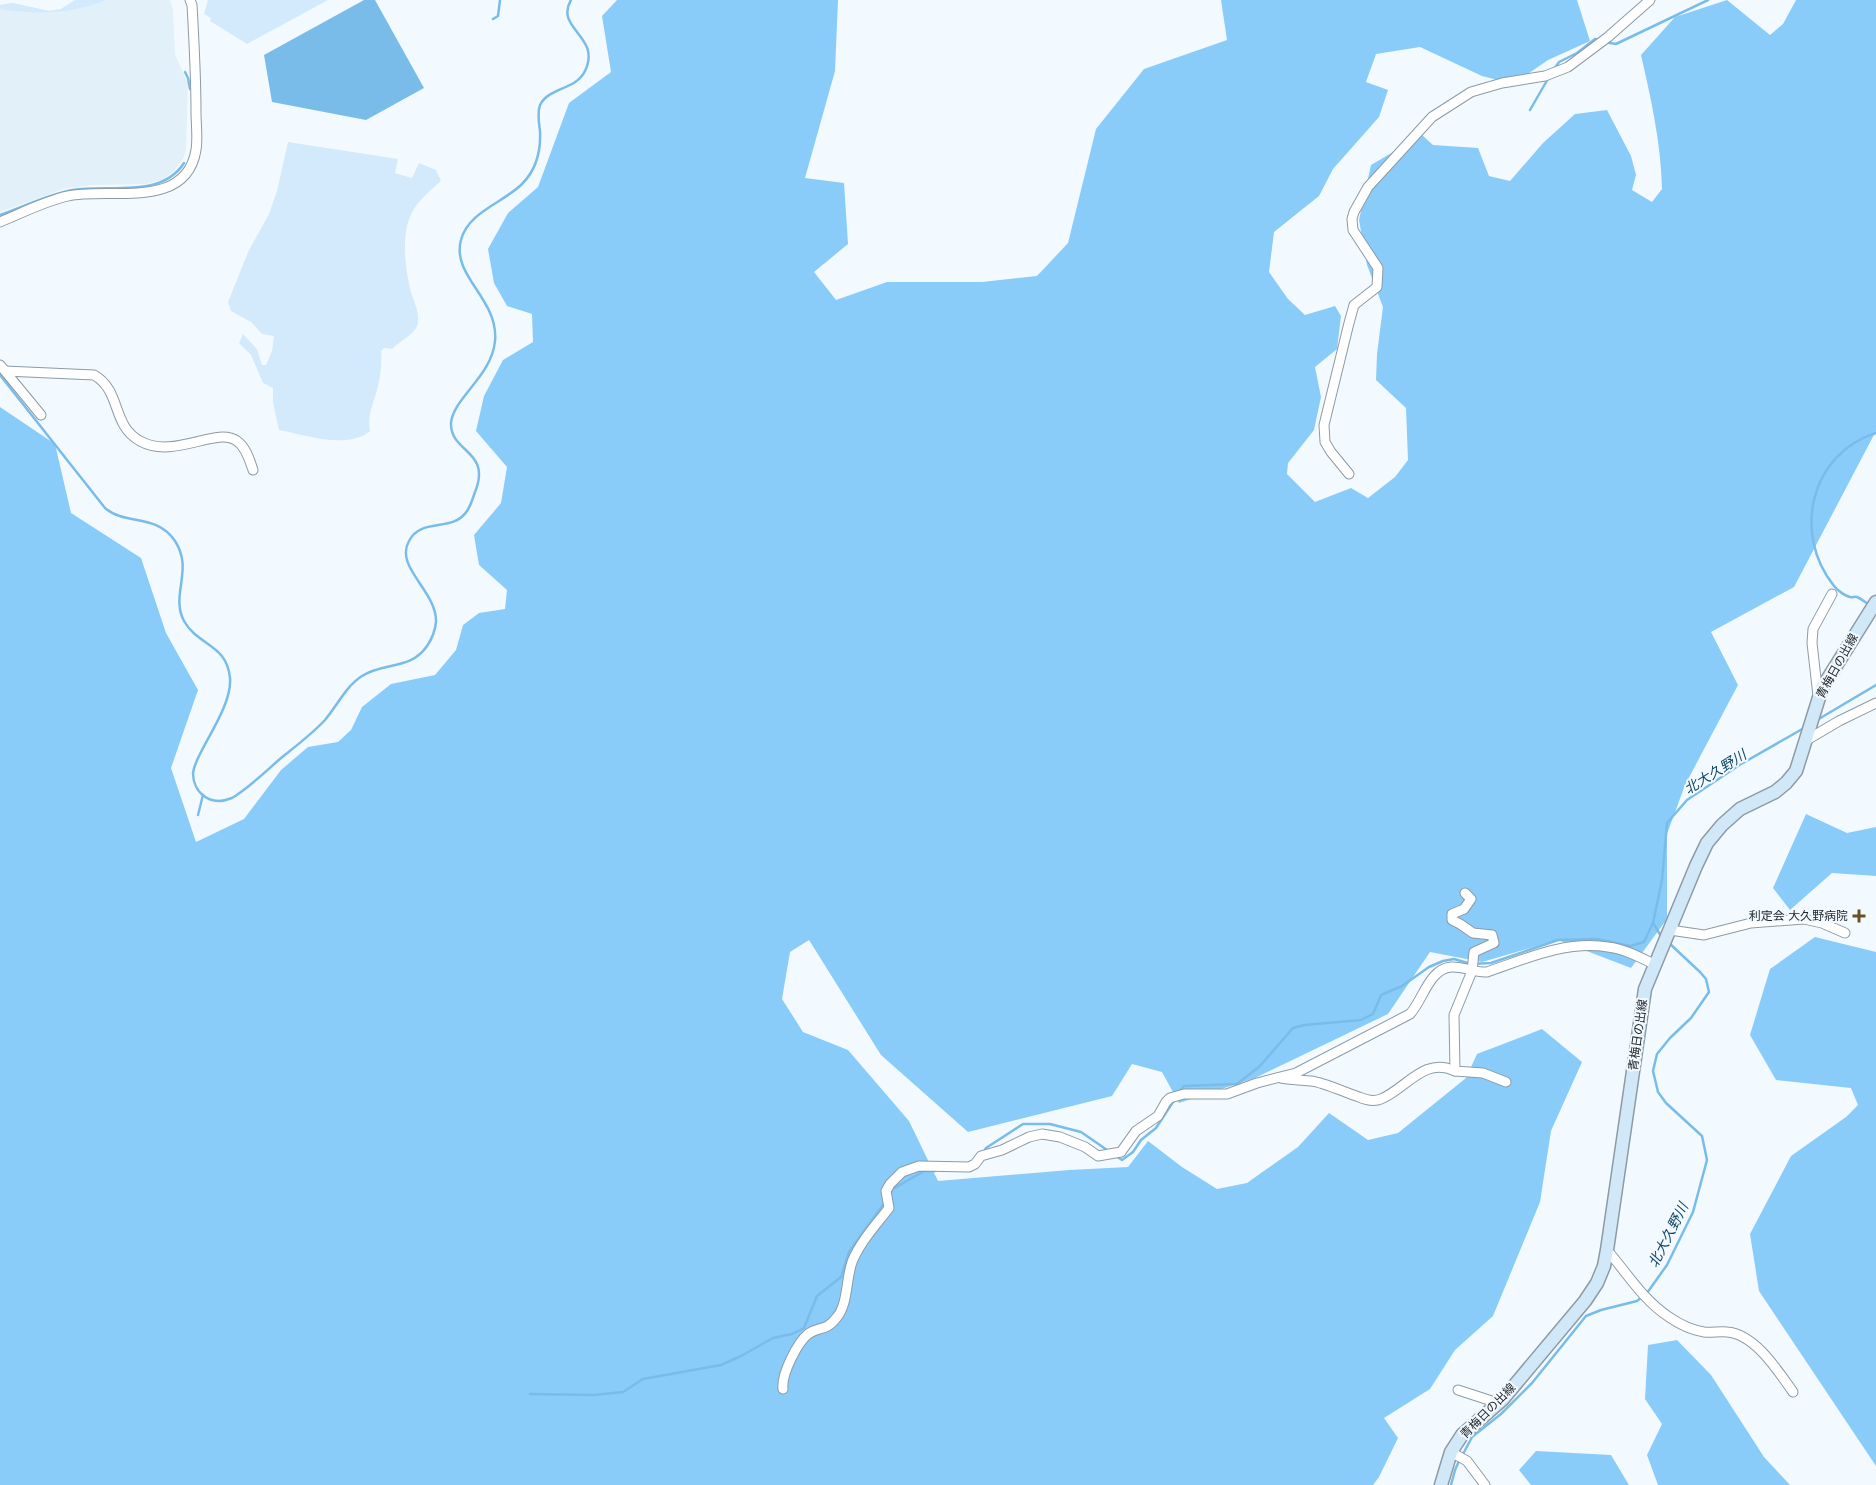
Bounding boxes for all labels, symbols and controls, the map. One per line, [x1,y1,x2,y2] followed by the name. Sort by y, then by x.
[1812,630,1861,701] street label: 青梅日の出線
[1680,744,1752,799] water label: 北大久野川
[1749,907,1848,924] place label: 利定会 大久野病院
[1852,909,1866,923] marker: 利定会 大久野病院
[1624,998,1651,1072] street label: 青梅日の出線
[1643,1197,1694,1271] water label: 北大久野川
[1456,1379,1519,1442] street label: 青梅日の出線

